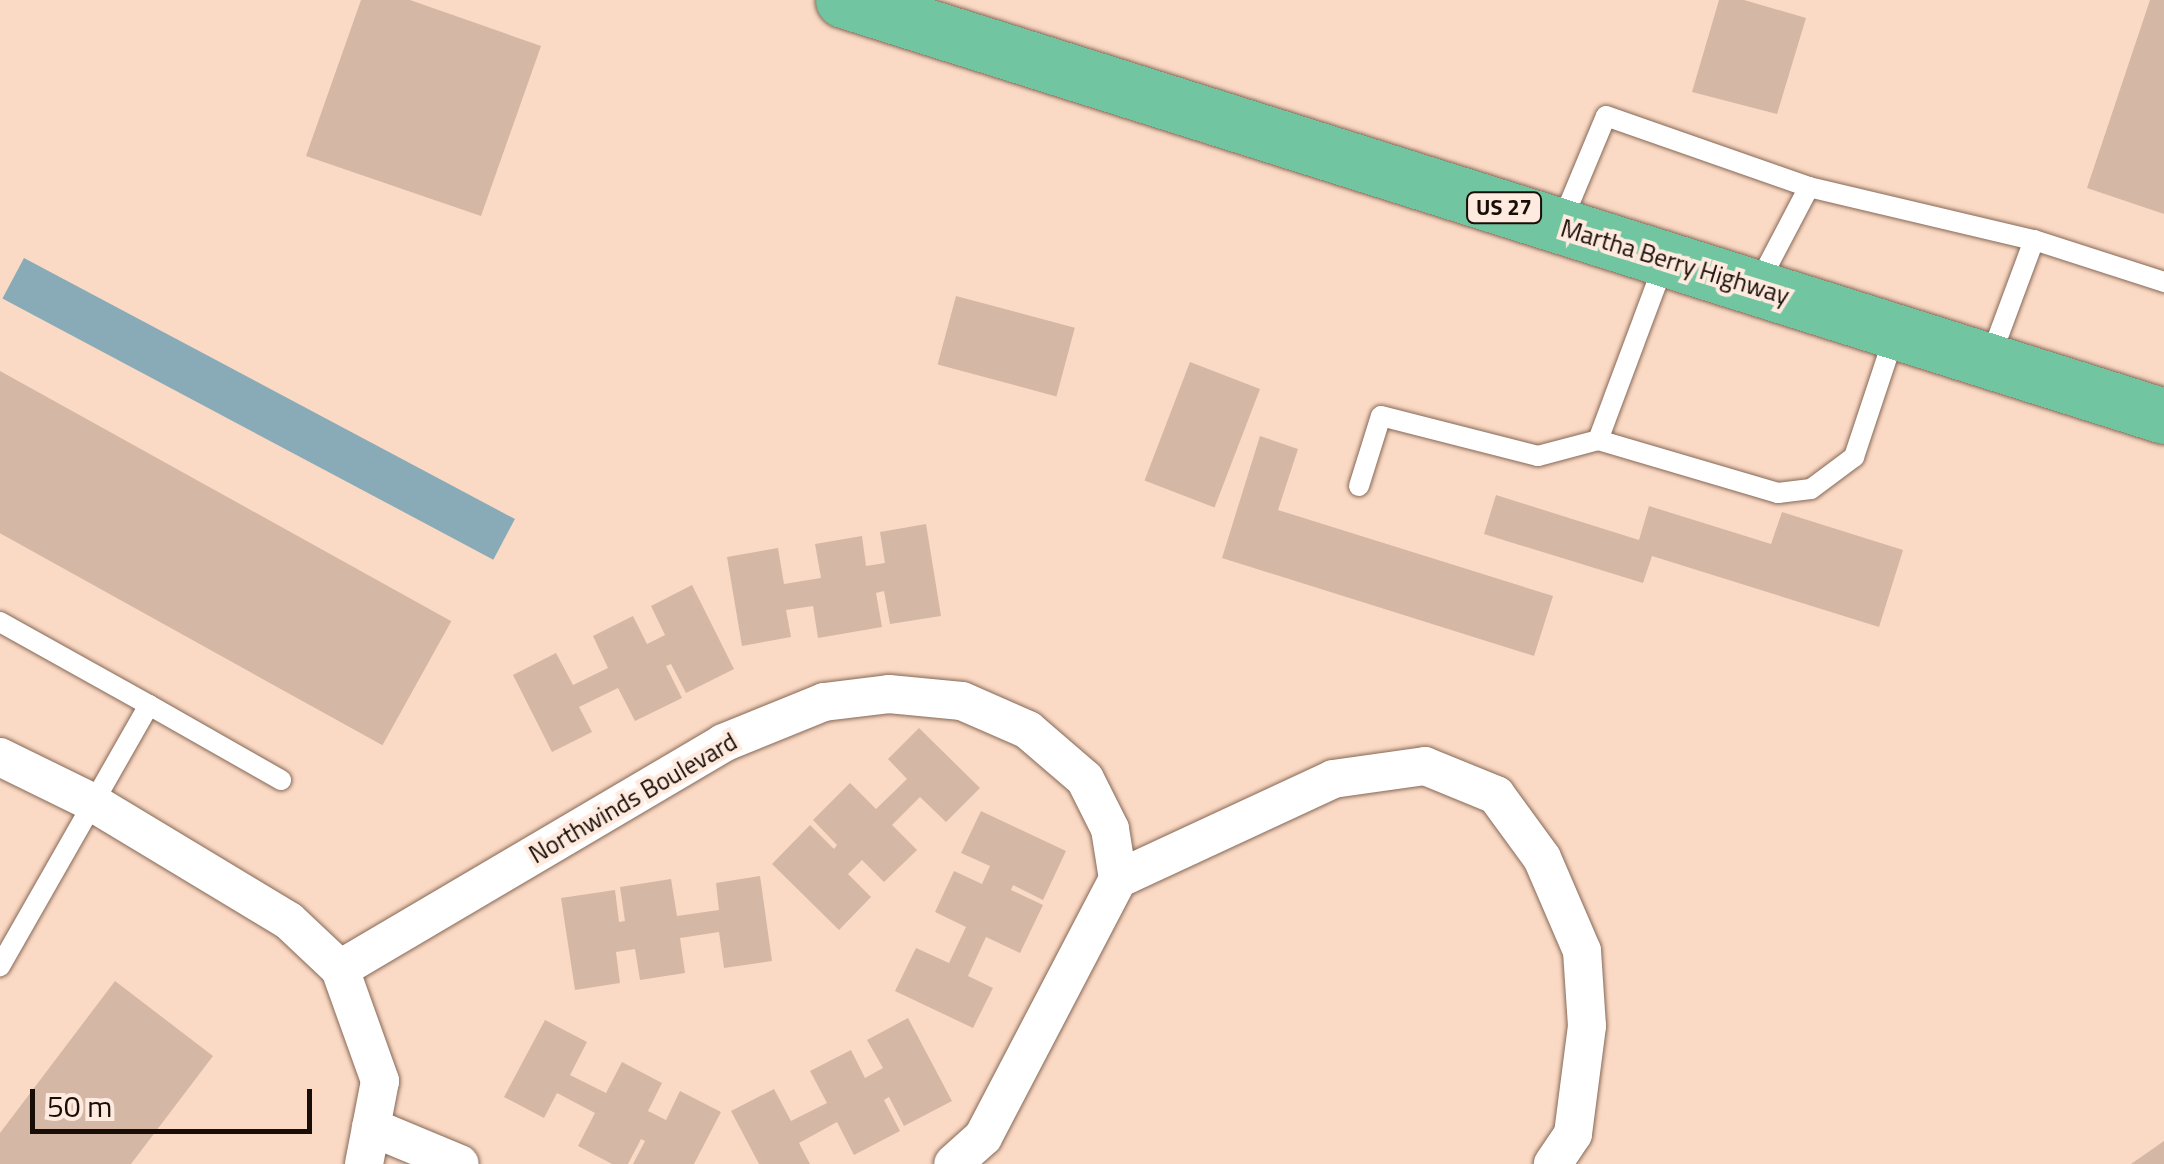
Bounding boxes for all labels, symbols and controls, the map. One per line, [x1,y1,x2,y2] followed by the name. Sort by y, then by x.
[1464,191,1544,225] road number: US 27
[1557,213,1793,311] street label: Martha Berry Highway
[524,726,742,870] street label: Northwinds Boulevard
[35,1069,318,1131] scale bar
[47,1083,112,1129] text: 50 m

